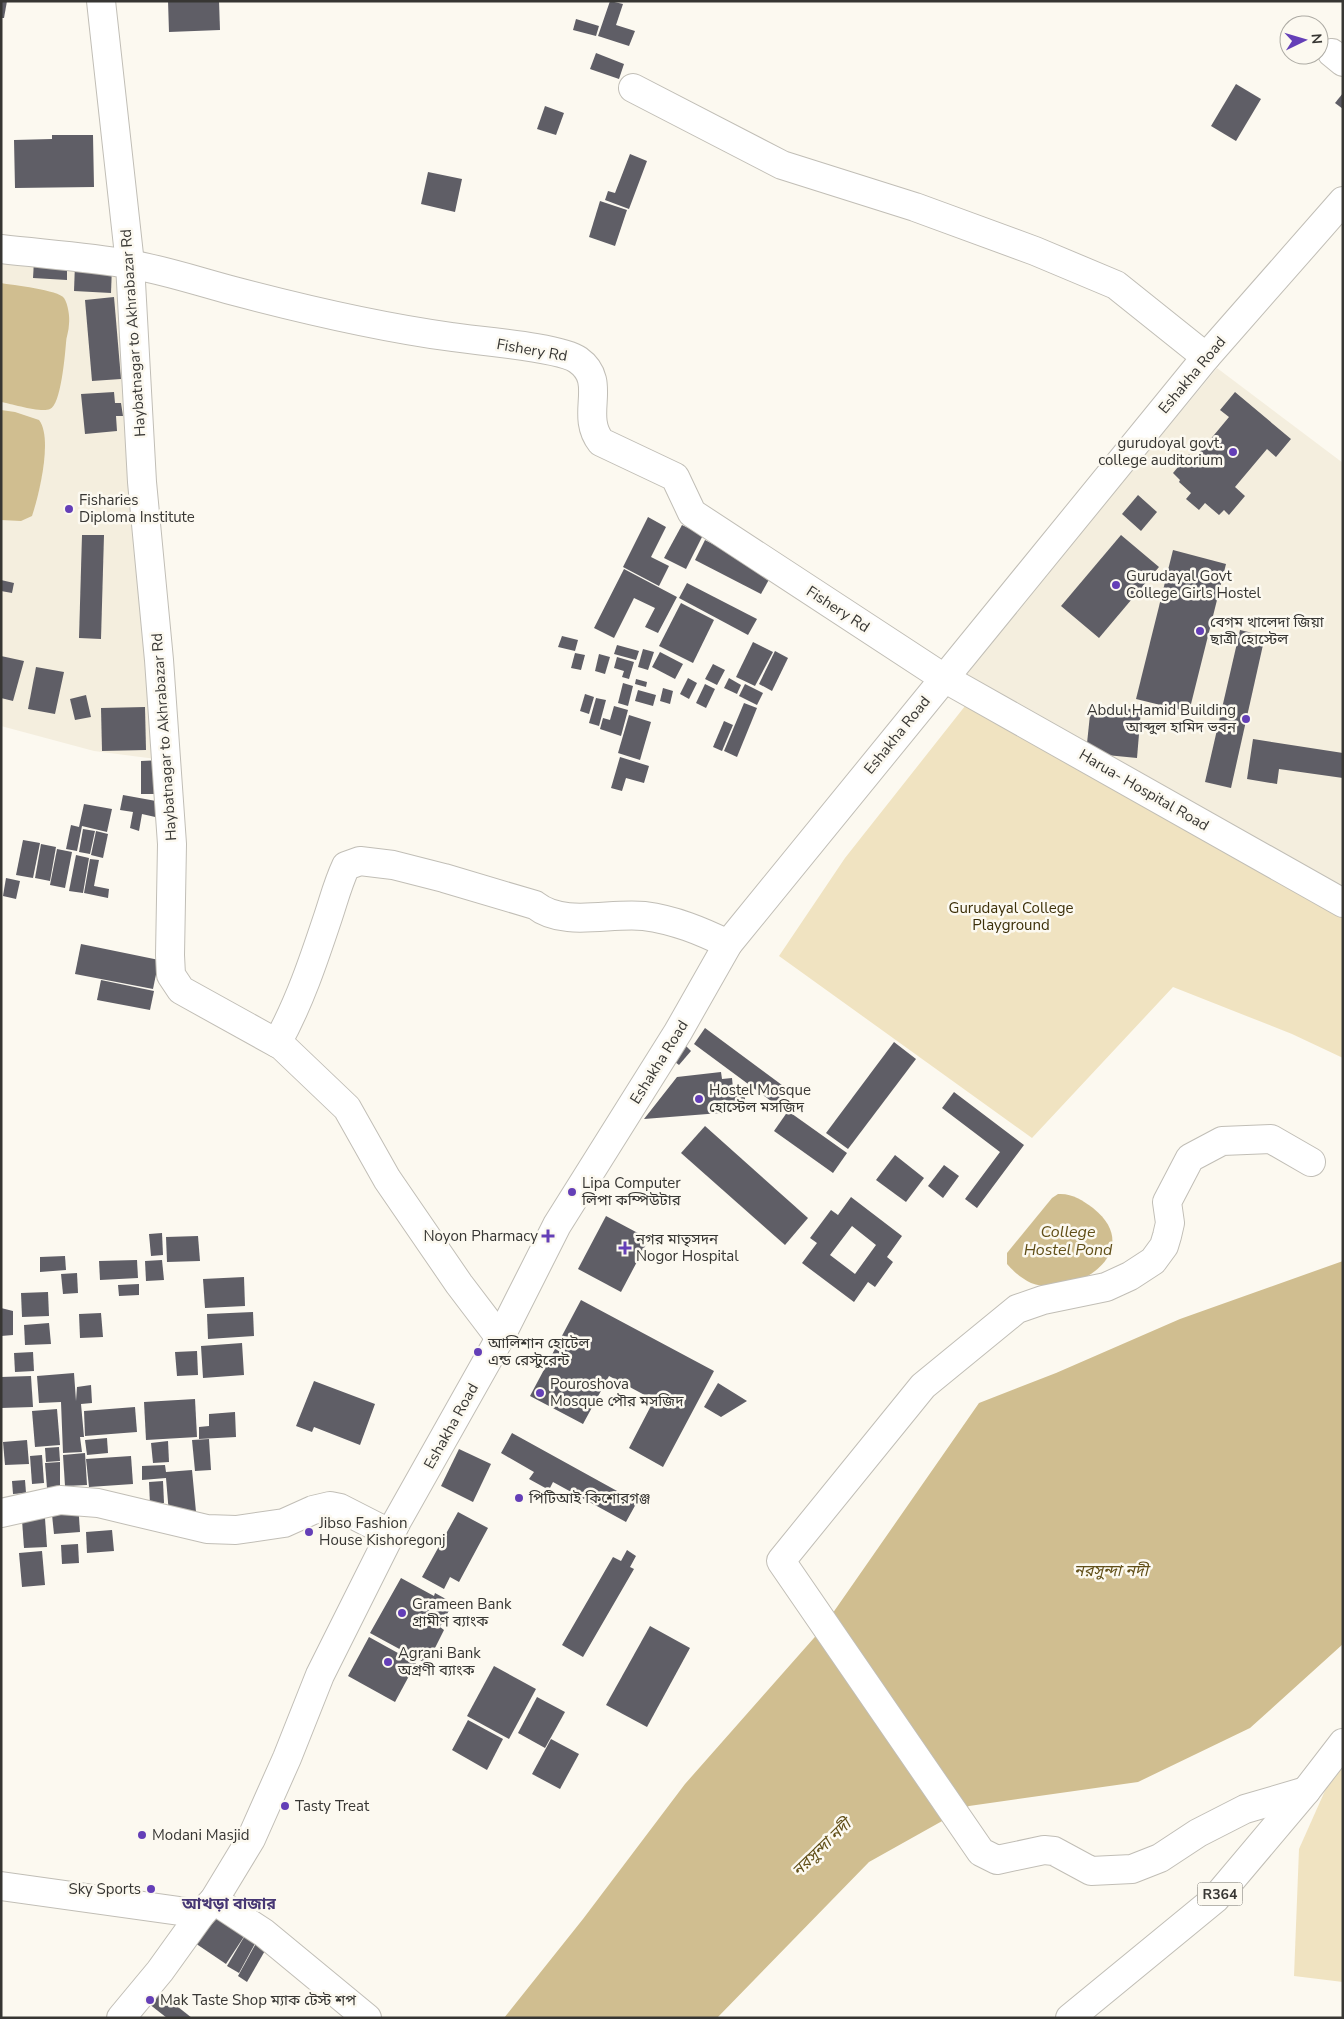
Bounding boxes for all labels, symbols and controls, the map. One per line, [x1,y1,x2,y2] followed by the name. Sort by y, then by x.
[1279,15,1329,65] north arrow
[1307,33,1326,45] text: N
[116,228,150,438] street label: Haybatnagar to Akhrabazar Rd
[1154,332,1230,418] street label: Eshakha Road
[495,334,569,366] street label: Fishery Rd
[1098,433,1223,470] place label: gurudoyal govt. college auditorium
[1227,446,1239,458] marker: gurudoyal govt. college auditorium
[79,490,195,527] place label: Fisharies Diploma Institute
[63,503,75,515] marker: Fisharies Diploma Institute
[1126,566,1262,603] place label: Gurudayal Govt College Girls Hostel
[1110,579,1122,591] marker: Gurudayal Govt College Girls Hostel
[803,581,873,637] street label: Fishery Rd
[1209,612,1325,649] place label: বেগম খালেদা জিয়া ছাত্রী হোস্টেল
[1194,625,1206,637] marker: বেগম খালেদা জিয়া ছাত্রী হোস্টেল
[147,632,181,842] street label: Haybatnagar to Akhrabazar Rd
[859,692,935,778] street label: Eshakha Road
[1087,700,1237,737] place label: Abdul Hamid Building আব্দুল হামিদ ভবন
[1240,713,1252,725] marker: Abdul Hamid Building আব্দুল হামিদ ভবন
[1075,745,1213,835] street label: Harua- Hospital Road
[949,898,1074,935] park label: Gurudayal College Playground
[625,1016,693,1108] street label: Eshakha Road
[709,1080,811,1117] place label: Hostel Mosque হোস্টেল মসজিদ
[693,1093,705,1105] marker: Hostel Mosque হোস্টেল মসজিদ
[581,1173,682,1210] place label: Lipa Computer লিপা কম্পিউটার
[566,1186,578,1198] marker: Lipa Computer লিপা কম্পিউটার
[1024,1221,1113,1261] water label: College Hostel Pond
[424,1226,538,1246] place label: Noyon Pharmacy
[635,1229,739,1266] place label: নগর মাতৃসদন Nogor Hospital
[542,1230,554,1242] marker: Noyon Pharmacy
[618,1241,632,1255] marker: নগর মাতৃসদন Nogor Hospital
[487,1333,590,1370] place label: আলিশান হোটেল এন্ড রেস্টুরেন্ট
[472,1346,484,1358] marker: আলিশান হোটেল এন্ড রেস্টুরেন্ট
[550,1374,684,1411] place label: Pouroshova Mosque পৌর মসজিদ
[419,1380,483,1472] street label: Eshakha Road
[534,1387,546,1399] marker: Pouroshova Mosque পৌর মসজিদ
[528,1488,650,1508] place label: পিটিআই কিশোরগঞ্জ
[513,1492,525,1504] marker: পিটিআই কিশোরগঞ্জ
[318,1513,446,1550] place label: Jibso Fashion House Kishoregonj
[303,1526,315,1538] marker: Jibso Fashion House Kishoregonj
[1074,1560,1151,1582] water label: নরসুন্দা নদী
[412,1594,512,1631] place label: Grameen Bank গ্রামীণ ব্যাংক
[396,1607,408,1619] marker: Grameen Bank গ্রামীণ ব্যাংক
[397,1643,481,1680] place label: Agrani Bank অগ্রণী ব্যাংক
[382,1656,394,1668] marker: Agrani Bank অগ্রণী ব্যাংক
[295,1796,370,1816] place label: Tasty Treat
[279,1800,291,1812] marker: Tasty Treat
[787,1812,858,1881] water label: নরসুন্দা নদী
[152,1825,249,1845] place label: Modani Masjid
[136,1829,148,1841] marker: Modani Masjid
[68,1879,141,1899] place label: Sky Sports
[1198,1882,1242,1906] road number: R364
[145,1883,157,1895] marker: Sky Sports
[181,1893,276,1915] district label: আখড়া বাজার
[160,1990,356,2010] place label: Mak Taste Shop ম্যাক টেস্ট শপ
[144,1994,156,2006] marker: Mak Taste Shop ম্যাক টেস্ট শপ

